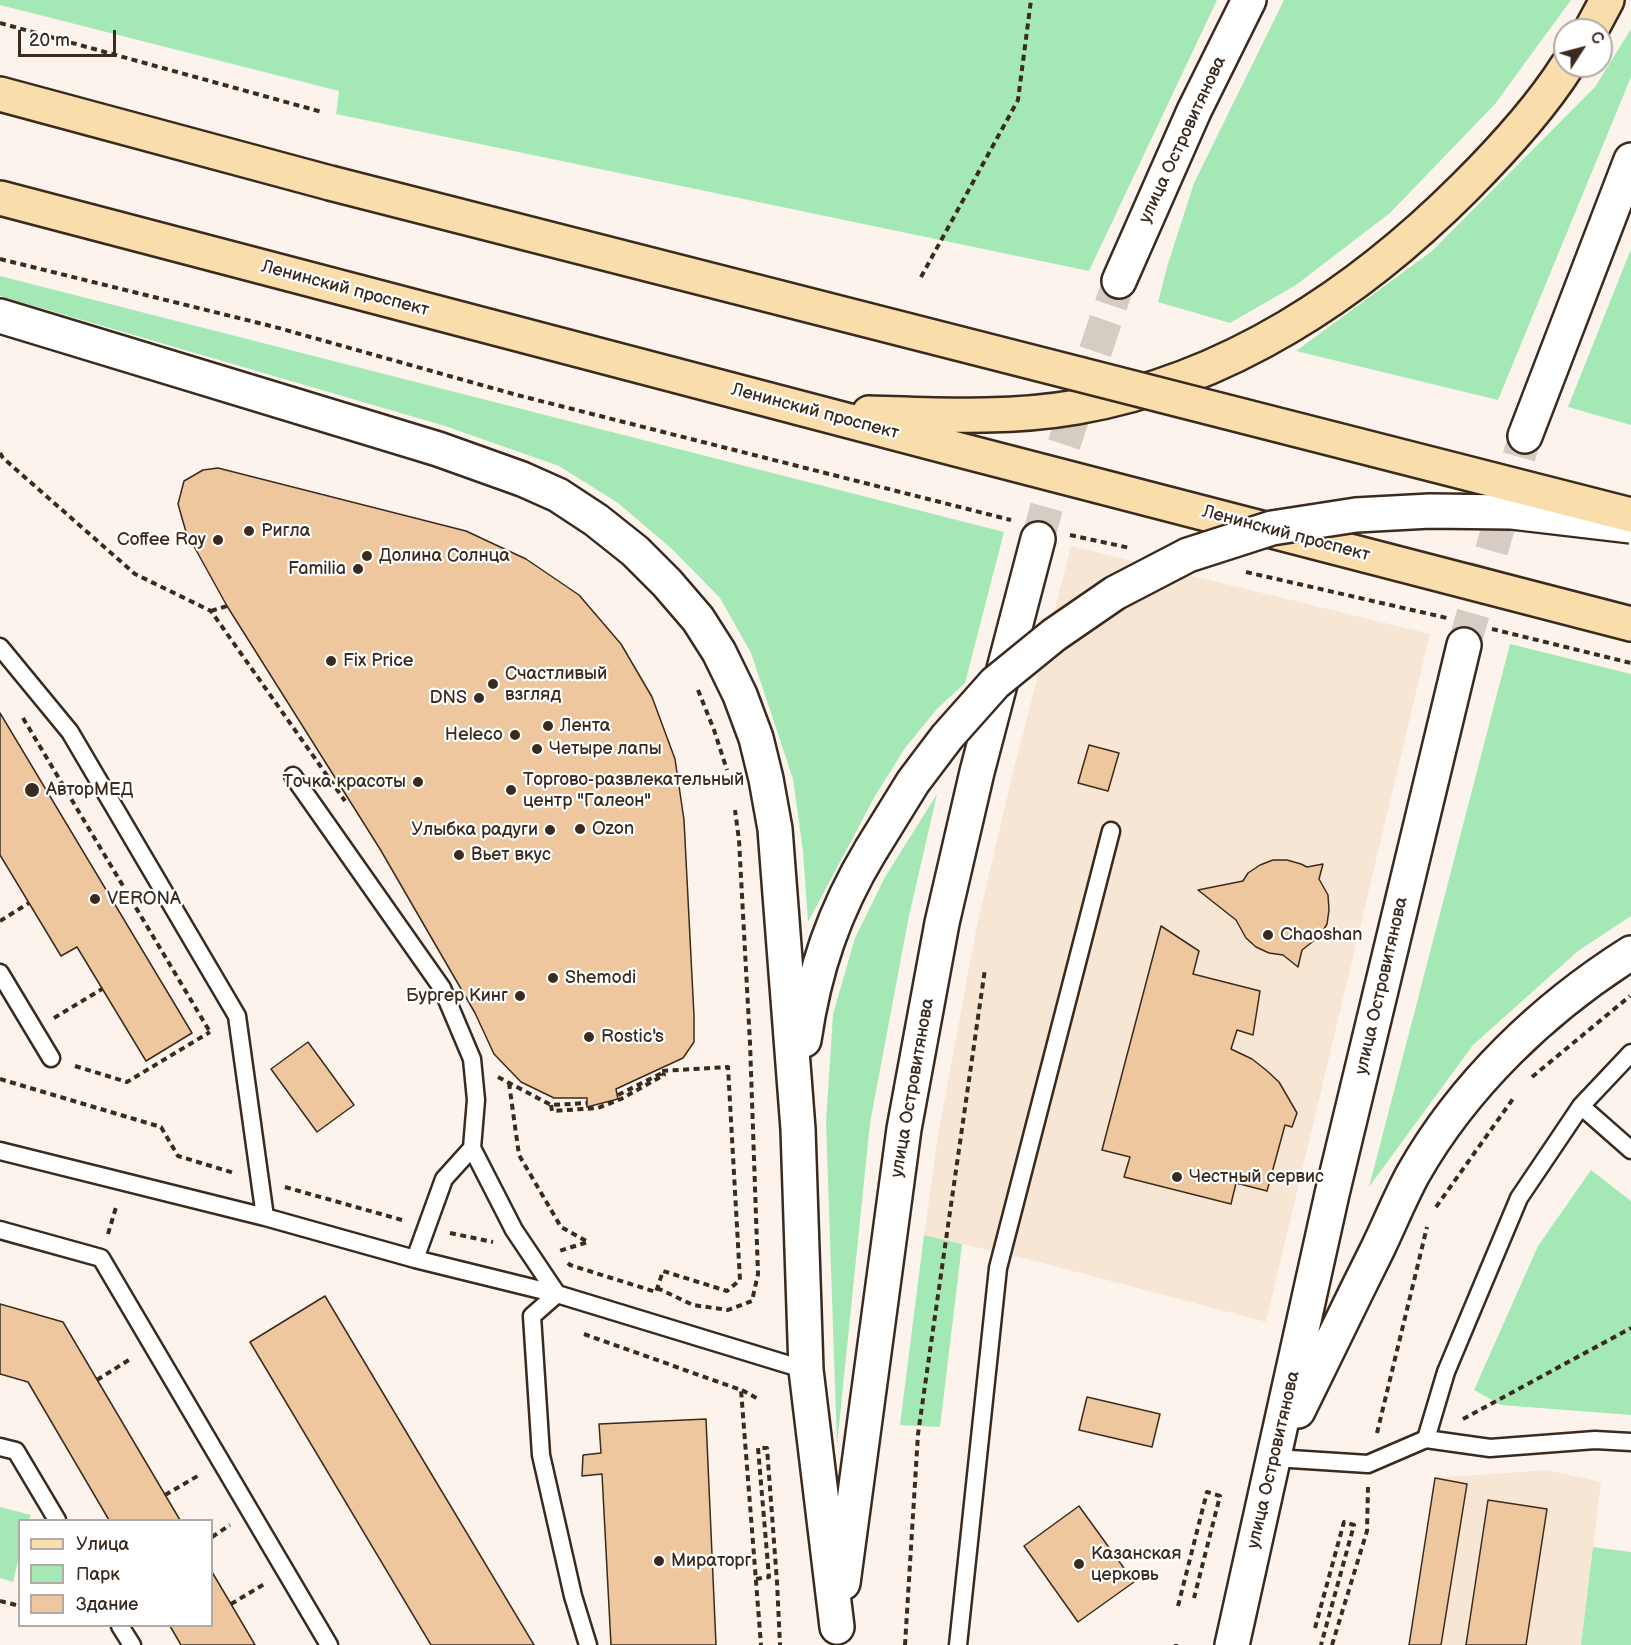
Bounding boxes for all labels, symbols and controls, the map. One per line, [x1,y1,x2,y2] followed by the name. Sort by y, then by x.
[21,18,118,56] scale bar
[1553,18,1613,78] north arrow
[1585,28,1607,48] text: С
[29,30,70,51] text: 20 m
[1135,53,1231,227] street label: улица Островитянова
[259,256,431,322] street label: Ленинский проспект
[729,379,901,445] street label: Ленинский проспект
[1200,501,1372,567] street label: Ленинский проспект
[261,520,310,542] place label: Ригла
[242,524,256,538] marker: Ригла
[117,529,206,551] place label: Coffee Ray
[211,533,225,547] marker: Coffee Ray
[379,545,510,567] place label: Долина Солнца
[360,549,374,563] marker: Долина Солнца
[288,558,346,580] place label: Familia
[351,562,365,576] marker: Familia
[343,650,414,672] place label: Fix Price
[324,654,338,668] marker: Fix Price
[505,663,607,706] place label: Счастливый взгляд
[486,677,500,691] marker: Счастливый взгляд
[429,687,467,709] place label: DNS
[472,691,486,705] marker: DNS
[560,715,610,737] place label: Лента
[541,719,555,733] marker: Лента
[445,724,503,746] place label: Heleco
[508,728,522,742] marker: Heleco
[549,738,662,760] place label: Четыре лапы
[530,742,544,756] marker: Четыре лапы
[523,769,744,812] place label: Торгово-развлекательный центр "Галеон"
[283,771,406,793] place label: Точка красоты
[411,775,425,789] marker: Точка красоты
[46,779,133,801] place label: АвторМЕД
[23,781,41,799] marker: АвторМЕД
[504,783,518,797] marker: Торгово-развлекательный центр "Галеон"
[592,818,634,840] place label: Ozon
[411,819,538,841] place label: Улыбка радуги
[573,822,587,836] marker: Ozon
[543,823,557,837] marker: Улыбка радуги
[471,844,551,866] place label: Вьет вкус
[452,848,466,862] marker: Вьет вкус
[107,888,181,910] place label: VERONA
[88,892,102,906] marker: VERONA
[1351,895,1413,1077] street label: улица Островитянова
[1280,924,1362,946] place label: Chaoshan
[1261,928,1275,942] marker: Chaoshan
[565,967,636,989] place label: Shemodi
[546,971,560,985] marker: Shemodi
[406,985,508,1007] place label: Бургер Кинг
[513,989,527,1003] marker: Бургер Кинг
[887,997,939,1179] street label: улица Островитянова
[601,1026,664,1048] place label: Rostic's
[582,1030,596,1044] marker: Rostic's
[1189,1166,1324,1188] place label: Честный сервис
[1170,1170,1184,1184] marker: Честный сервис
[1243,1369,1305,1551] street label: улица Островитянова
[18,1519,213,1627] legend
[76,1534,129,1555] text: Улица
[1091,1543,1181,1586] place label: Казанская церковь
[671,1550,751,1572] place label: Мираторг
[652,1554,666,1568] marker: Мираторг
[1072,1557,1086,1571] marker: Казанская церковь
[76,1564,120,1585] text: Парк
[76,1594,138,1615] text: Здание

